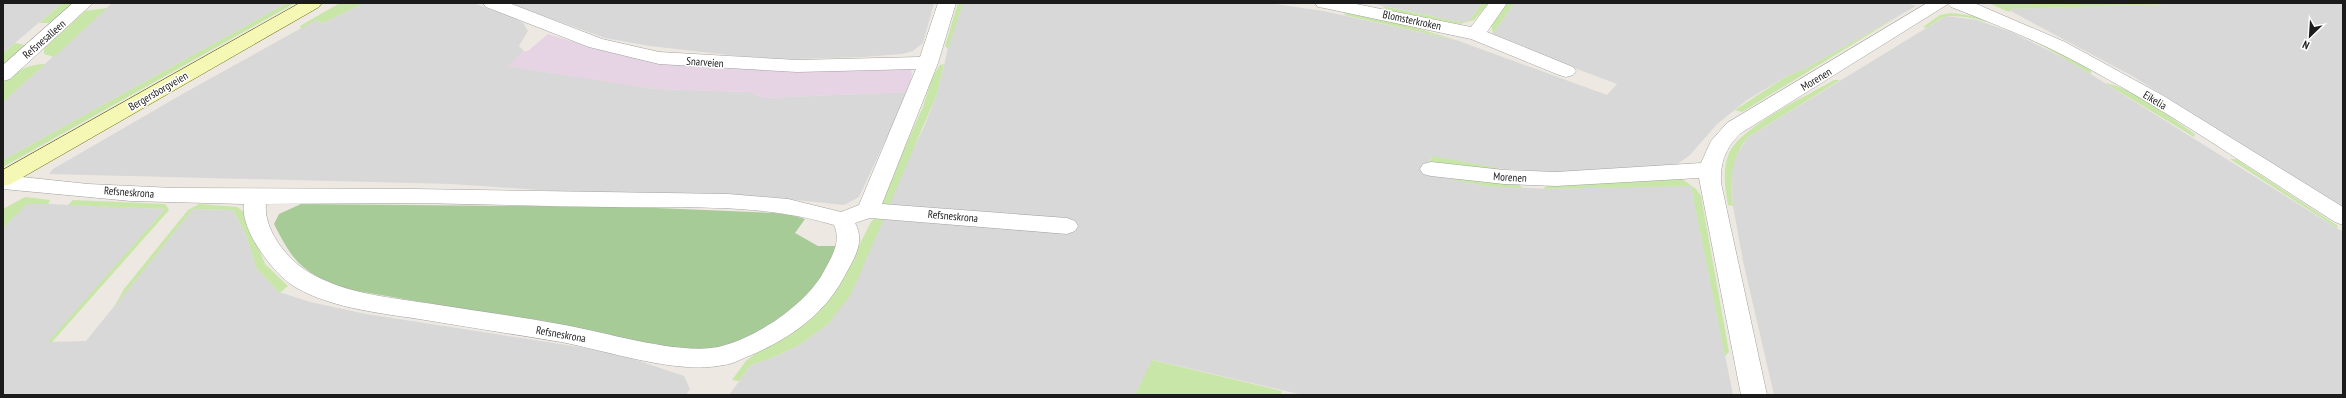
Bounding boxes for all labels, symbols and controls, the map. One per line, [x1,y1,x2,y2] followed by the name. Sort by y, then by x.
[1381,7,1443,33] street label: Blomsterkroken
[20,16,68,61] street label: Refsnesalleen
[2290,16,2330,56] north arrow
[2300,37,2311,53] text: N
[686,54,724,70] street label: Snarveien
[1798,64,1834,94] street label: Morenen
[126,68,190,114] street label: Bergersborgveien
[2141,88,2169,112] street label: Eikelia
[1493,169,1527,185] street label: Morenen
[103,183,155,201] street label: Refsneskrona
[927,207,979,225] street label: Refsneskrona
[535,323,587,345] street label: Refsneskrona

